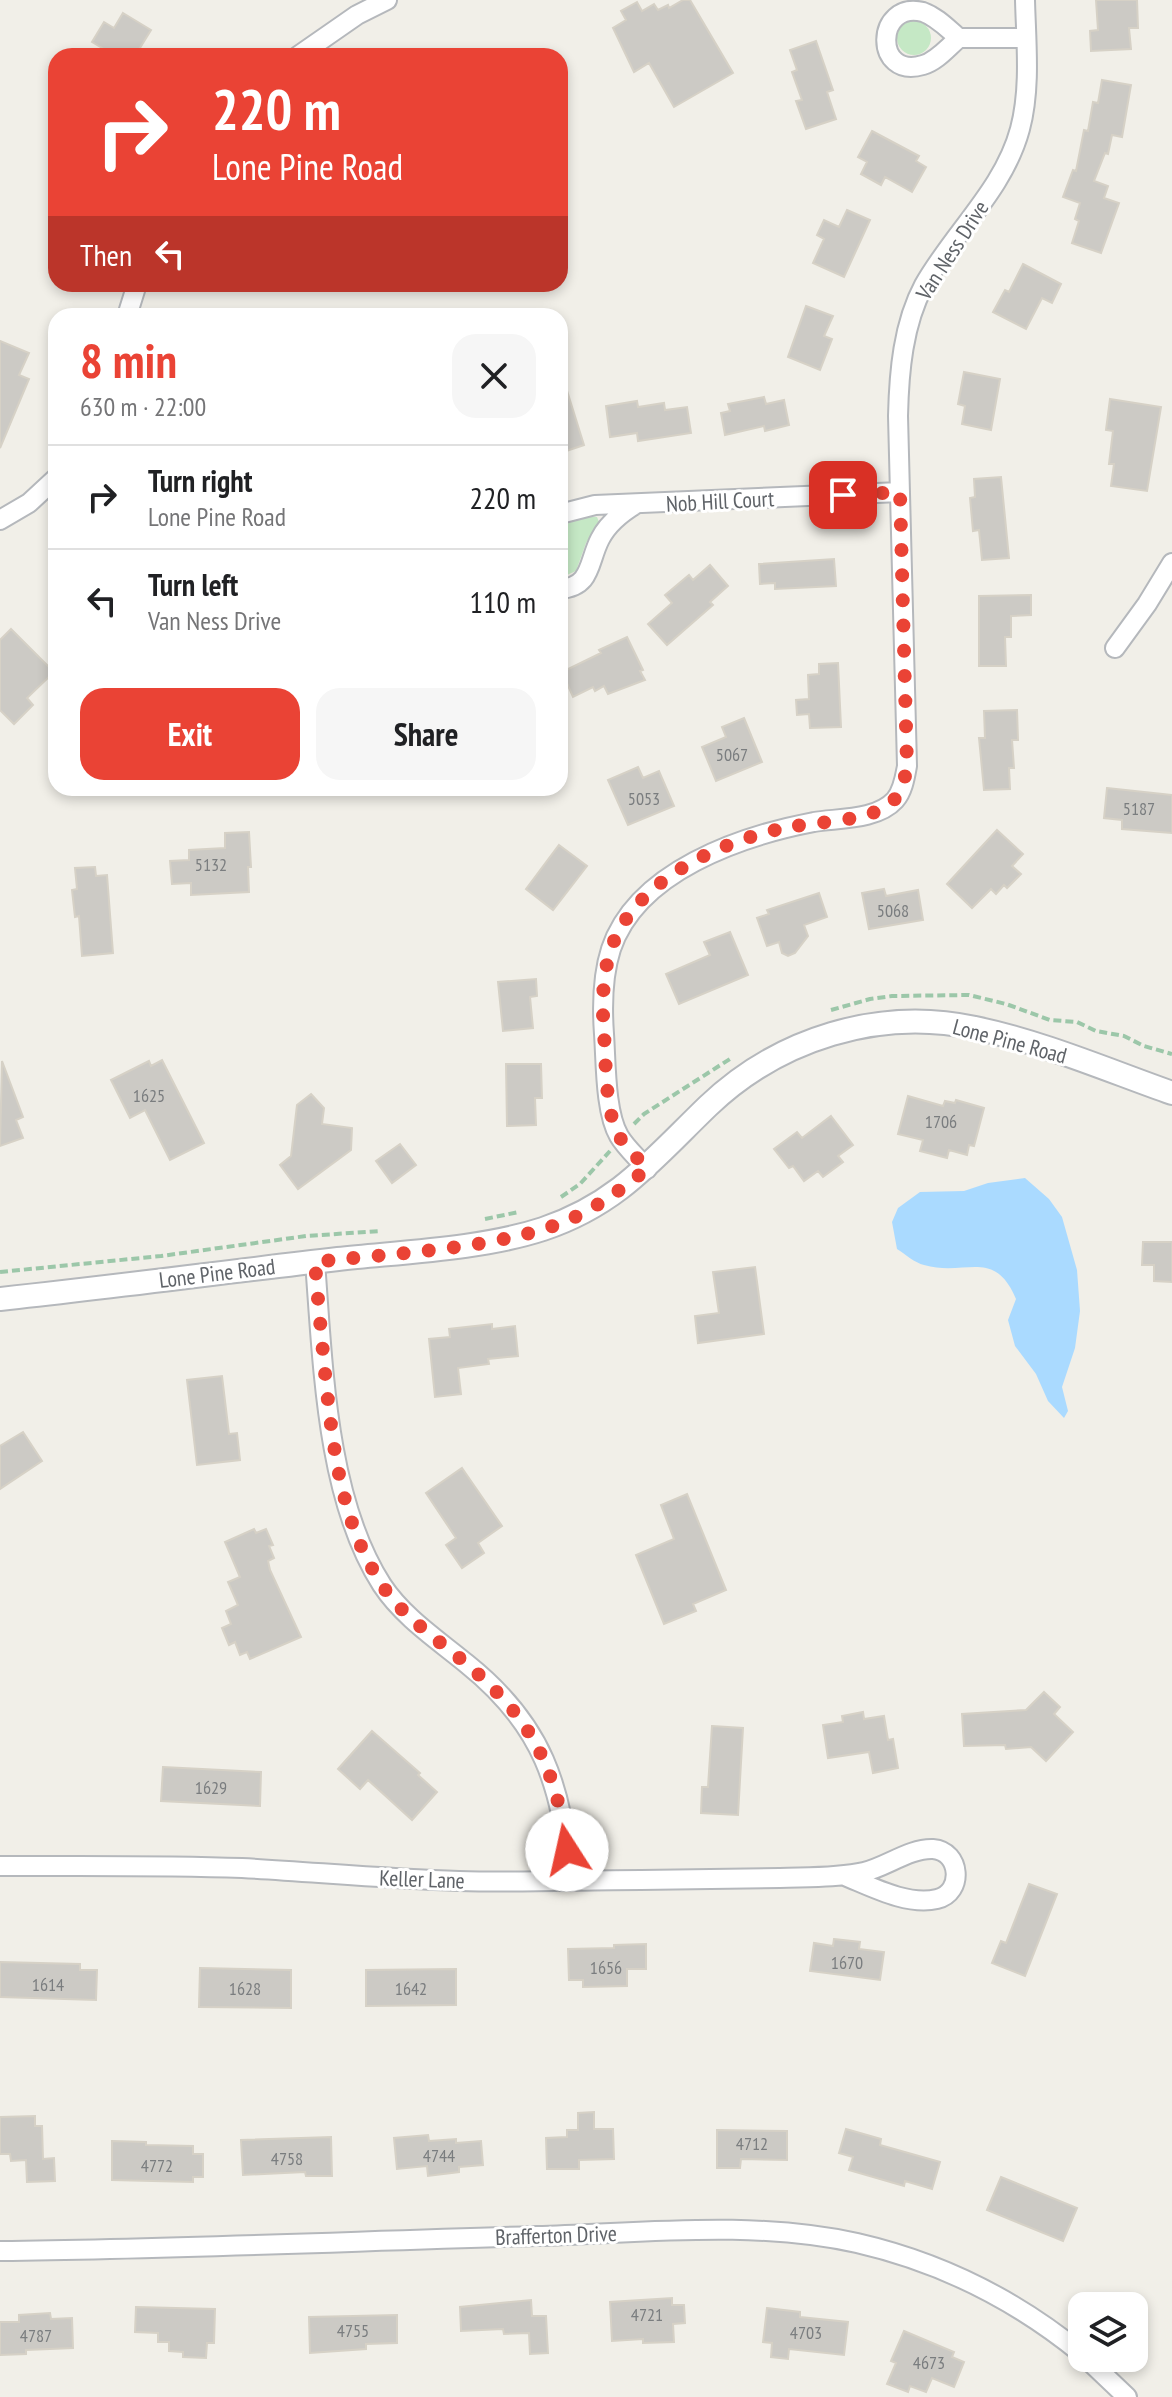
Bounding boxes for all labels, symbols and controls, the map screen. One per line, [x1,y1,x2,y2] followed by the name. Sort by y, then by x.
[212,73,341,145] text: 220 m
[80,80,184,184] icon: right
[212,143,403,190] text: Lone Pine Road
[909,195,994,306] street label: Van Ness Drive
[148,232,192,276] icon: left
[80,235,132,274] text: Then
[80,329,177,391] text: 8 min
[452,334,536,418] button: close
[80,390,206,423] text: 630 m · 22:00
[148,461,252,500] text: Turn right
[809,461,877,529] pin
[821,473,865,517] icon: arrive
[80,475,124,519] icon: right
[470,478,536,517] text: 220 m
[665,484,775,518] street label: Nob Hill Court
[148,500,286,533] text: Lone Pine Road
[148,565,238,604] text: Turn left
[80,579,124,623] icon: left
[470,582,536,621] text: 110 m
[148,604,281,637] text: Van Ness Drive
[80,688,300,780] button: Exit
[316,688,536,780] button: Share
[716,743,748,766] house number: 5067
[628,787,660,810] house number: 5053
[1123,797,1155,820] house number: 5187
[195,853,227,876] house number: 5132
[877,899,909,922] house number: 5068
[950,1012,1070,1070] street label: Lone Pine Road
[133,1084,165,1107] house number: 1625
[925,1110,957,1133] house number: 1706
[157,1252,277,1294] street label: Lone Pine Road
[195,1776,227,1799] house number: 1629
[525,1808,609,1892] position arrow
[379,1864,465,1894] street label: Keller Lane
[831,1951,863,1974] house number: 1670
[590,1956,622,1979] house number: 1656
[32,1973,64,1996] house number: 1614
[229,1977,261,2000] house number: 1628
[395,1977,427,2000] house number: 1642
[736,2132,768,2155] house number: 4712
[423,2144,455,2167] house number: 4744
[271,2147,303,2170] house number: 4758
[141,2154,173,2177] house number: 4772
[495,2219,617,2251] street label: Brafferton Drive
[1068,2292,1148,2372] map controls
[1068,2292,1148,2372] button: layers
[631,2303,663,2326] house number: 4721
[337,2319,369,2342] house number: 4755
[790,2321,822,2344] house number: 4703
[20,2324,52,2347] house number: 4787
[913,2351,945,2374] house number: 4673

